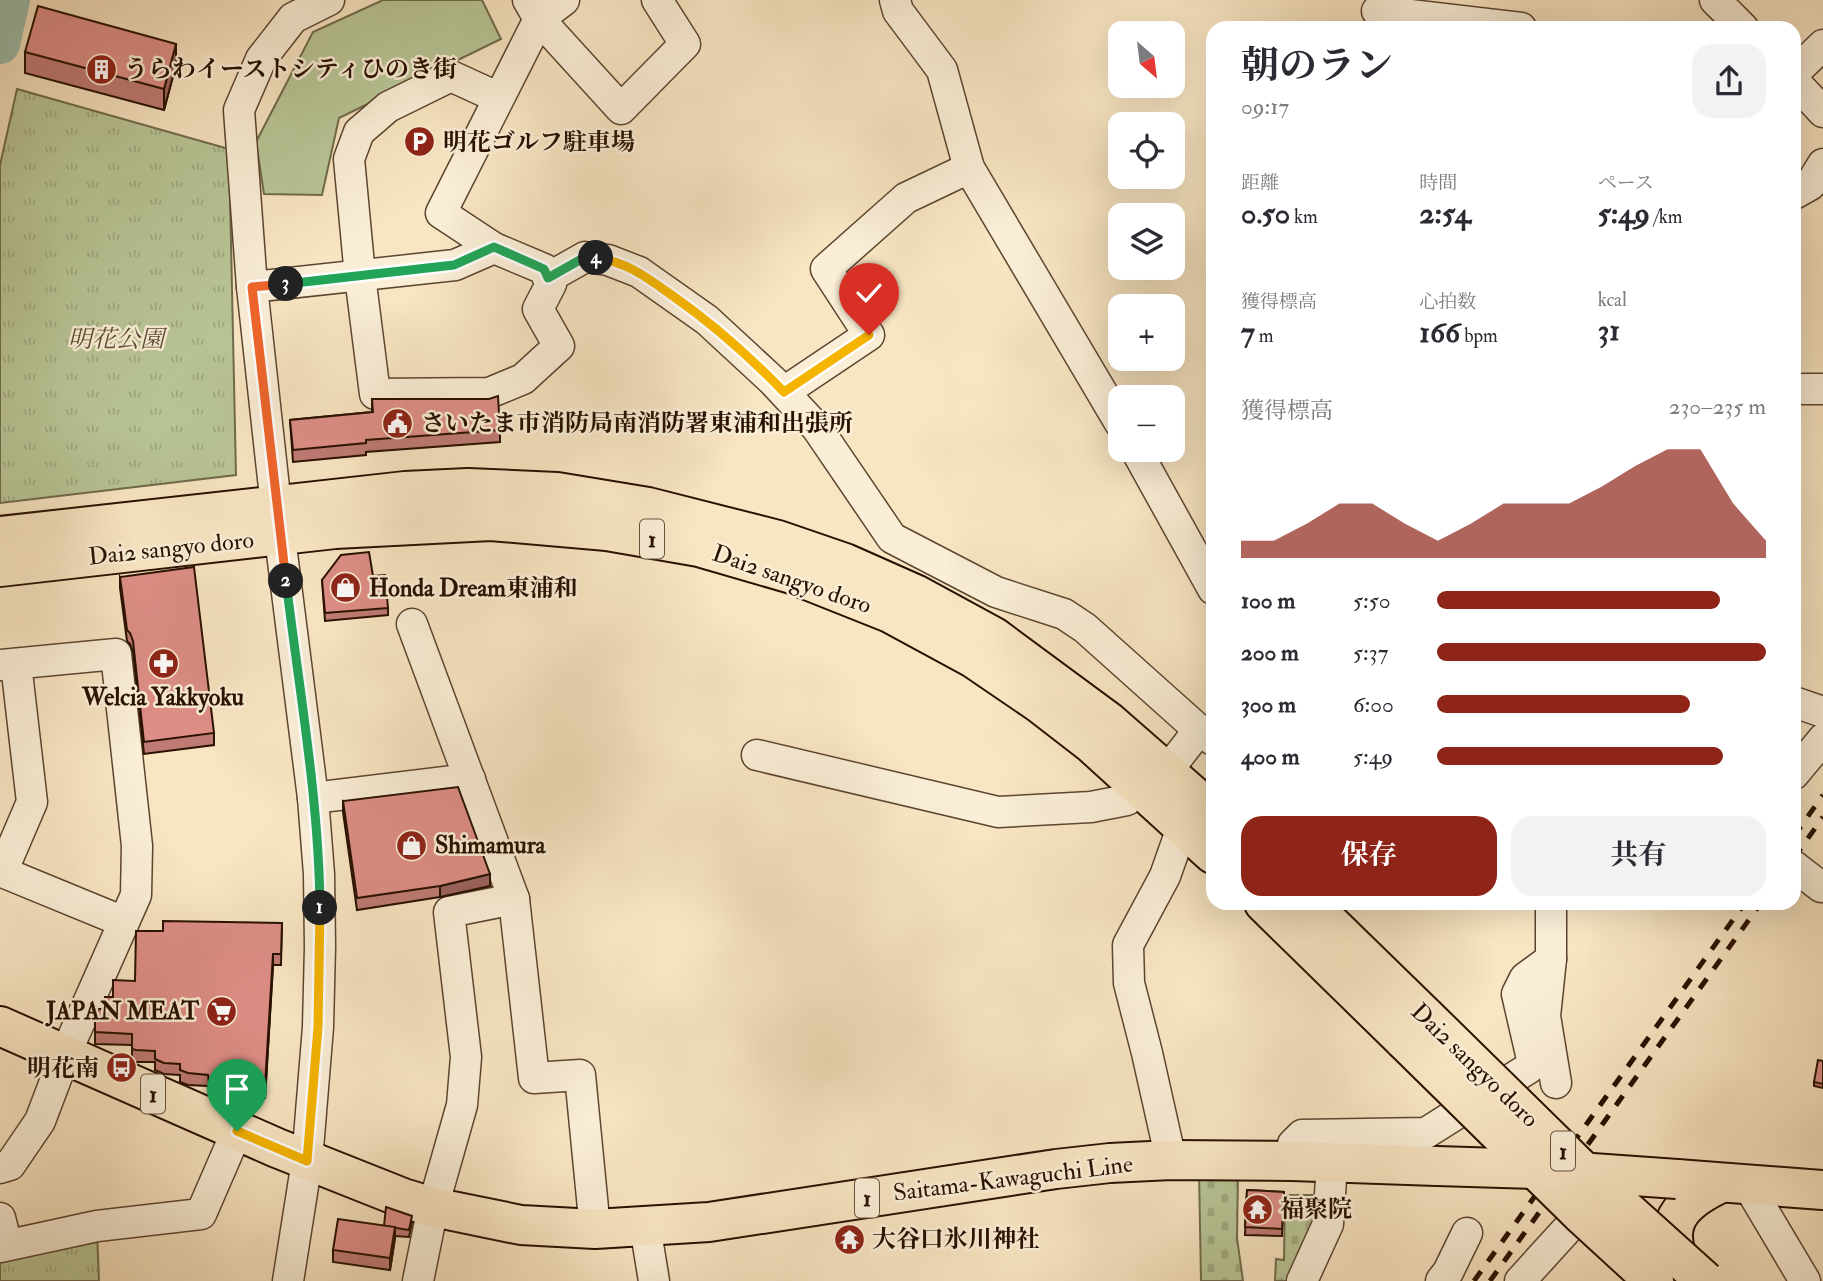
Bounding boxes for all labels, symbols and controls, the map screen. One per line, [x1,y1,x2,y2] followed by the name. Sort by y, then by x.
[1108,21,1185,98] north arrow
[1108,21,1185,462] map controls
[1241,42,1393,90] text: 朝のラン
[1692,44,1766,118] button: share
[84,52,118,86] building icon: うらわイーストシティひのき街
[124,54,457,85] place label: うらわイーストシティひのき街
[1241,92,1289,121] text: 09:17
[1108,112,1185,189] button: locate
[403,125,437,159] parking icon: 明花ゴルフ駐車場
[443,127,635,158] place label: 明花ゴルフ駐車場
[1241,171,1279,195] text: 距離
[1419,171,1457,195] text: 時間
[1598,171,1654,195] text: ペース
[1241,195,1290,232] text: 0.50
[1419,195,1471,232] text: 2:54
[1598,195,1650,232] text: 5:49
[1108,203,1185,280] button: layers
[1290,205,1318,229] text: km
[1650,205,1683,229] text: /km
[578,240,614,276] pin: 4
[590,245,601,269] text: 4
[839,263,899,335] pin
[268,266,304,302] pin: 3
[282,271,289,295] text: 3
[850,274,888,312] icon: check
[1598,288,1627,312] text: kcal
[1241,290,1317,314] text: 獲得標高
[1419,290,1476,314] text: 心拍数
[1108,294,1185,371] button: +
[1598,312,1620,349] text: 31
[1241,314,1255,351] text: 7
[1419,314,1460,351] text: 166
[68,324,168,355] park label: 明花公園
[1255,324,1274,348] text: m
[1460,324,1498,348] text: bpm
[1108,385,1185,462] button: −
[1669,392,1766,421] text: 230–235 m
[1241,396,1333,425] text: 獲得標高
[381,406,415,440] public building icon: さいたま市消防局南消防署東浦和出張所
[421,408,853,439] place label: さいたま市消防局南消防署東浦和出張所
[640,520,664,558] road number: 1
[87,524,255,573] street label: Dai2 sangyo doro
[708,538,876,621] street label: Dai2 sangyo doro
[268,564,304,598] pin: 2
[281,568,290,592] text: 2
[329,571,363,605] shop icon: Honda Dream東浦和
[369,573,578,604] place label: Honda Dream東浦和
[1241,586,1295,615] text: 100 m
[1353,586,1391,615] text: 5:50
[1241,638,1299,667] text: 200 m
[1353,638,1388,667] text: 5:37
[146,646,180,680] pharmacy icon: Welcia Yakkyoku
[81,682,245,713] place label: Welcia Yakkyoku
[1241,690,1296,719] text: 300 m
[1353,690,1394,719] text: 6:00
[1241,742,1300,771] text: 400 m
[1353,742,1393,771] text: 5:49
[1241,816,1497,896] button: 保存
[1511,816,1766,896] button: 共有
[395,828,429,862] shop icon: Shimamura
[435,830,547,861] place label: Shimamura
[302,890,338,926] pin: 1
[316,895,323,919] text: 1
[205,994,239,1028] supermarket icon: JAPAN MEAT
[45,996,199,1027] place label: JAPAN MEAT
[1404,996,1545,1134] street label: Dai2 sangyo doro
[105,1051,139,1085] bus stop icon: 明花南
[27,1053,99,1084] place label: 明花南
[207,1059,267,1131] pin
[218,1070,256,1108] icon: arrive
[141,1074,165,1114] road number: 1
[1551,1132,1575,1170] road number: 1
[892,1148,1135,1209] street label: Saitama-Kawaguchi Line
[855,1178,879,1218] road number: 1
[1240,1192,1274,1226] temple icon: 福聚院
[1280,1194,1352,1225] place label: 福聚院
[832,1222,866,1256] temple icon: 大谷口氷川神社
[872,1224,1040,1255] place label: 大谷口氷川神社

